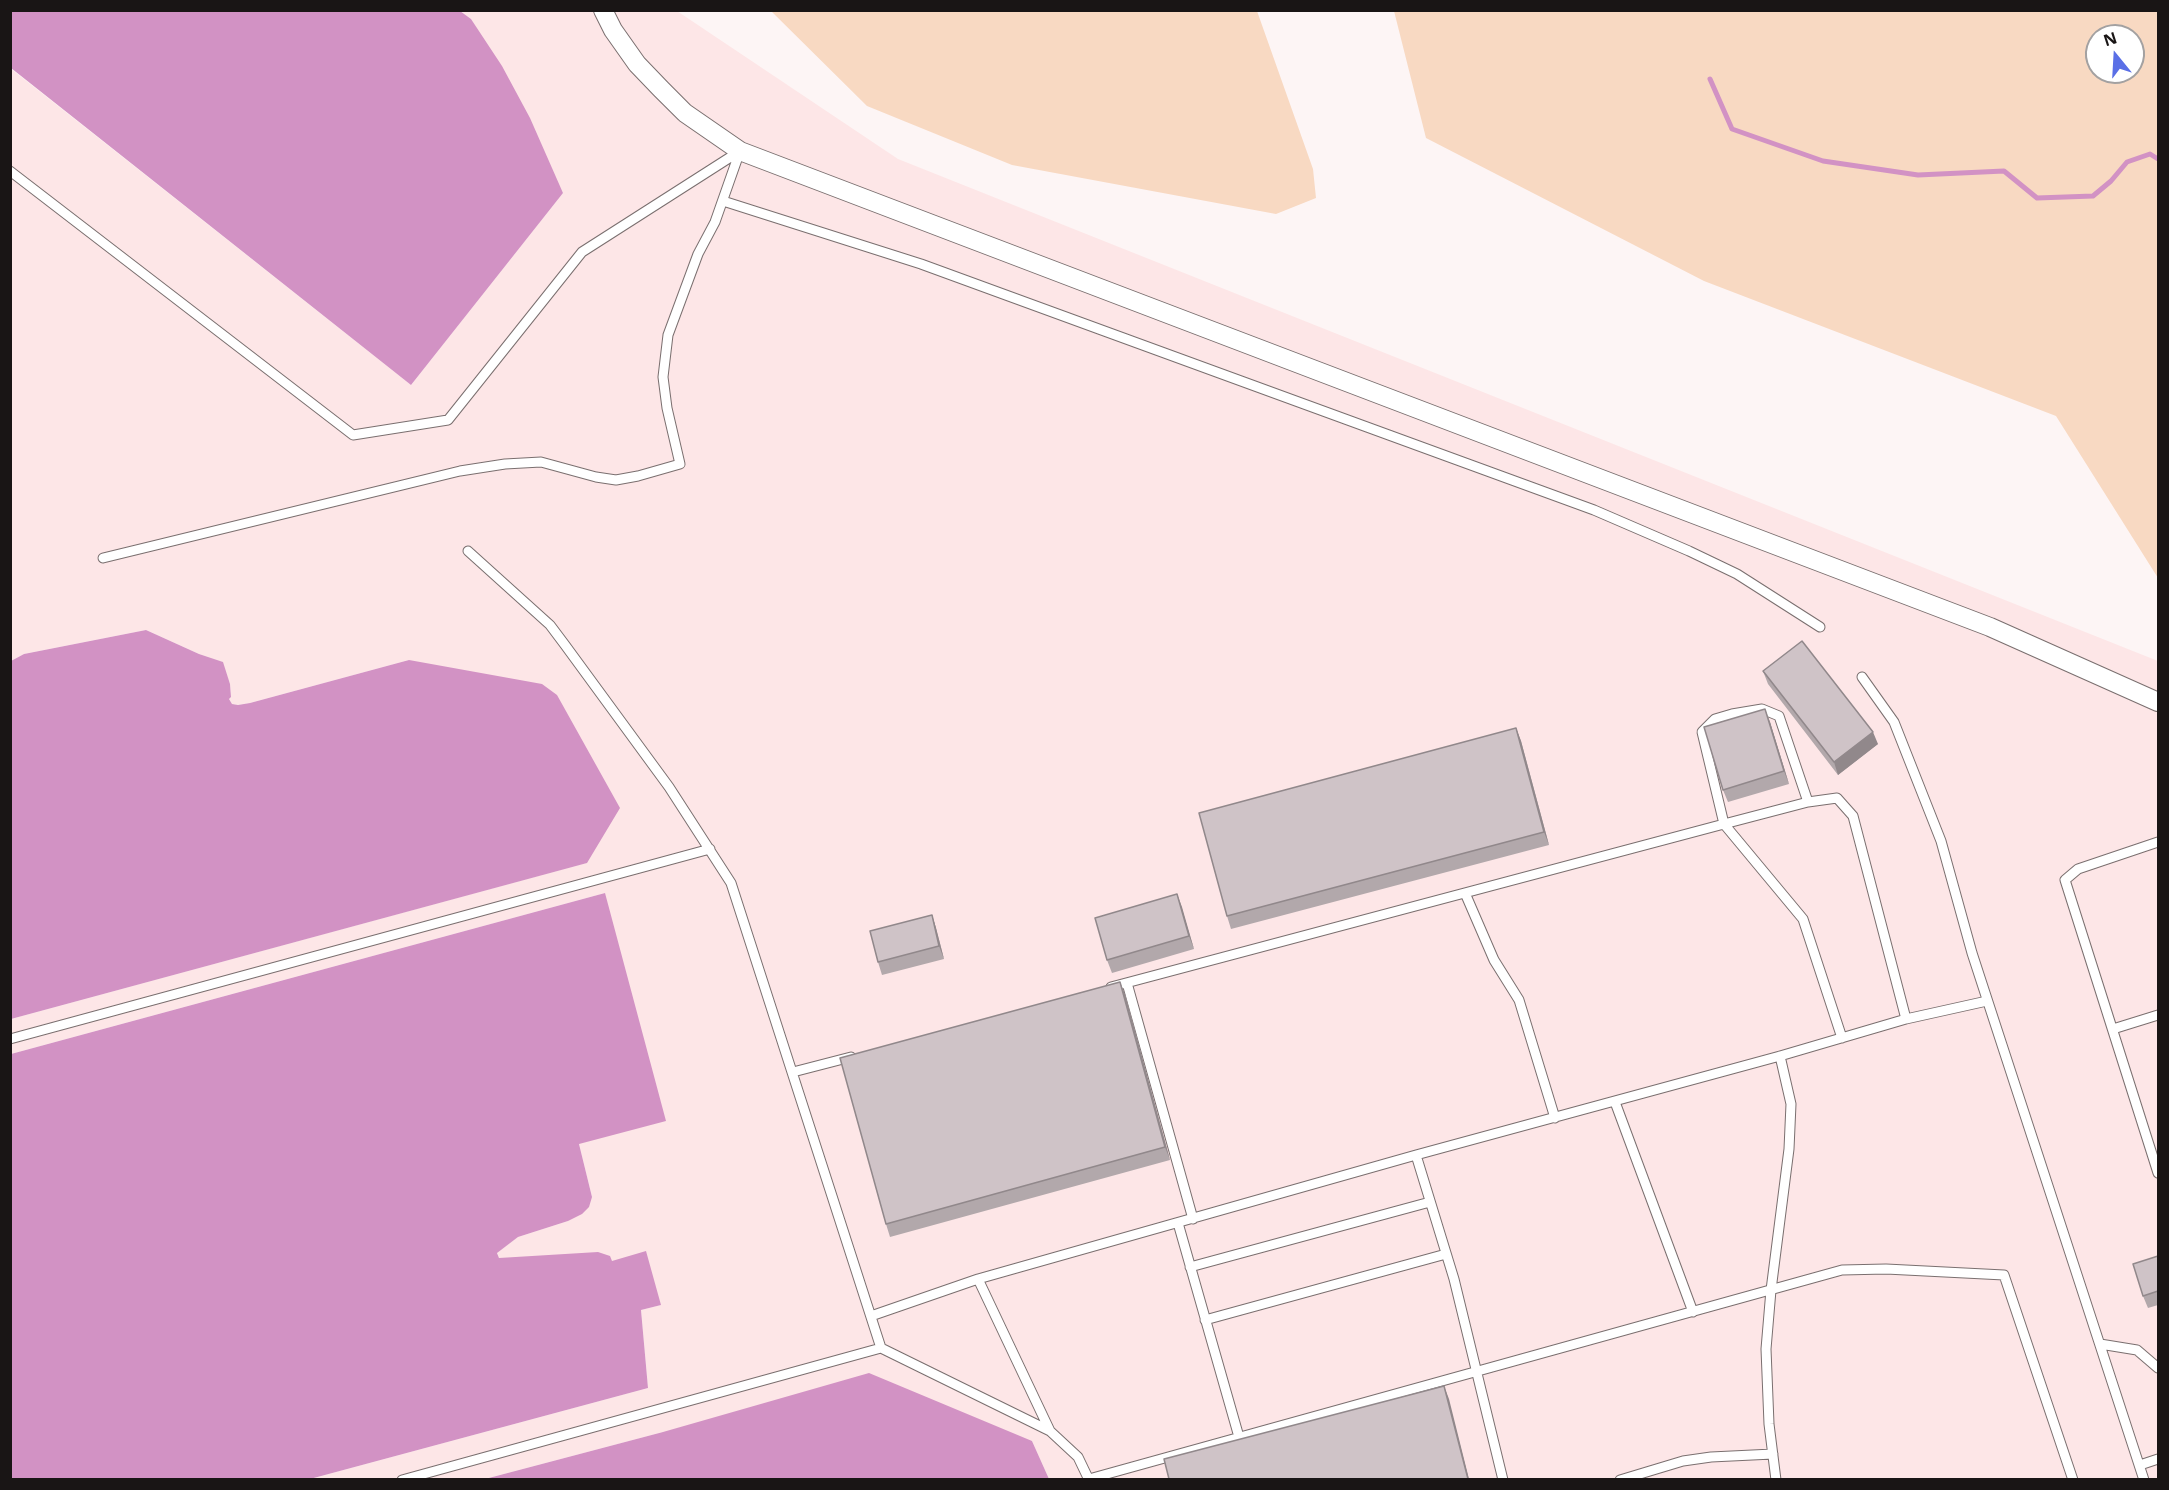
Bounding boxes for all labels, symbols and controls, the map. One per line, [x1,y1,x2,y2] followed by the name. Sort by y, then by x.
[2085,24,2145,84] north arrow
[2100,26,2120,51] text: N

